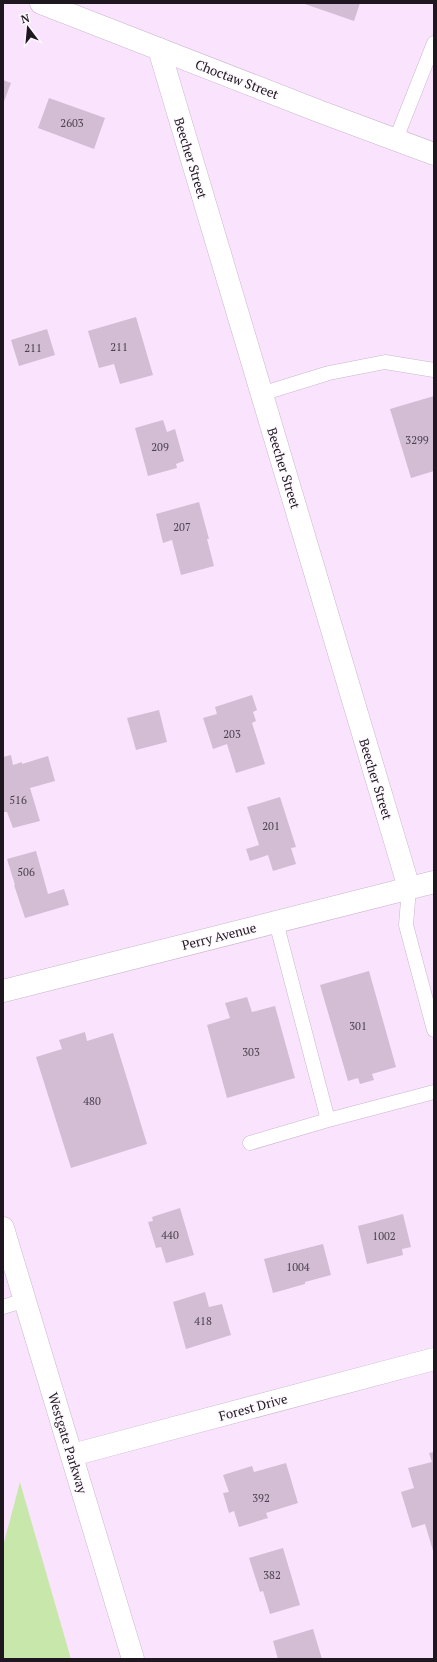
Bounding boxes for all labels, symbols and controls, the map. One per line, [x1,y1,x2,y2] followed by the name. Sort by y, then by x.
[8,8,48,48] north arrow
[19,10,32,26] text: N
[193,55,281,103] street label: Choctaw Street
[170,115,212,201] street label: Beecher Street
[60,116,84,130] house number: 2603
[110,340,128,354] house number: 211
[24,341,42,355] house number: 211
[263,425,305,511] street label: Beecher Street
[405,433,429,447] house number: 3299
[151,440,169,454] house number: 209
[173,520,191,534] house number: 207
[223,727,241,741] house number: 203
[355,736,397,822] street label: Beecher Street
[9,793,27,807] house number: 516
[262,819,280,833] house number: 201
[17,865,35,879] house number: 506
[180,918,258,954] street label: Perry Avenue
[349,1019,367,1033] house number: 301
[242,1045,260,1059] house number: 303
[83,1094,101,1108] house number: 480
[161,1228,179,1242] house number: 440
[372,1229,396,1243] house number: 1002
[286,1260,310,1274] house number: 1004
[194,1314,212,1328] house number: 418
[217,1389,289,1425] street label: Forest Drive
[44,1390,92,1496] street label: Westgate Parkway
[252,1491,270,1505] house number: 392
[263,1568,281,1582] house number: 382

